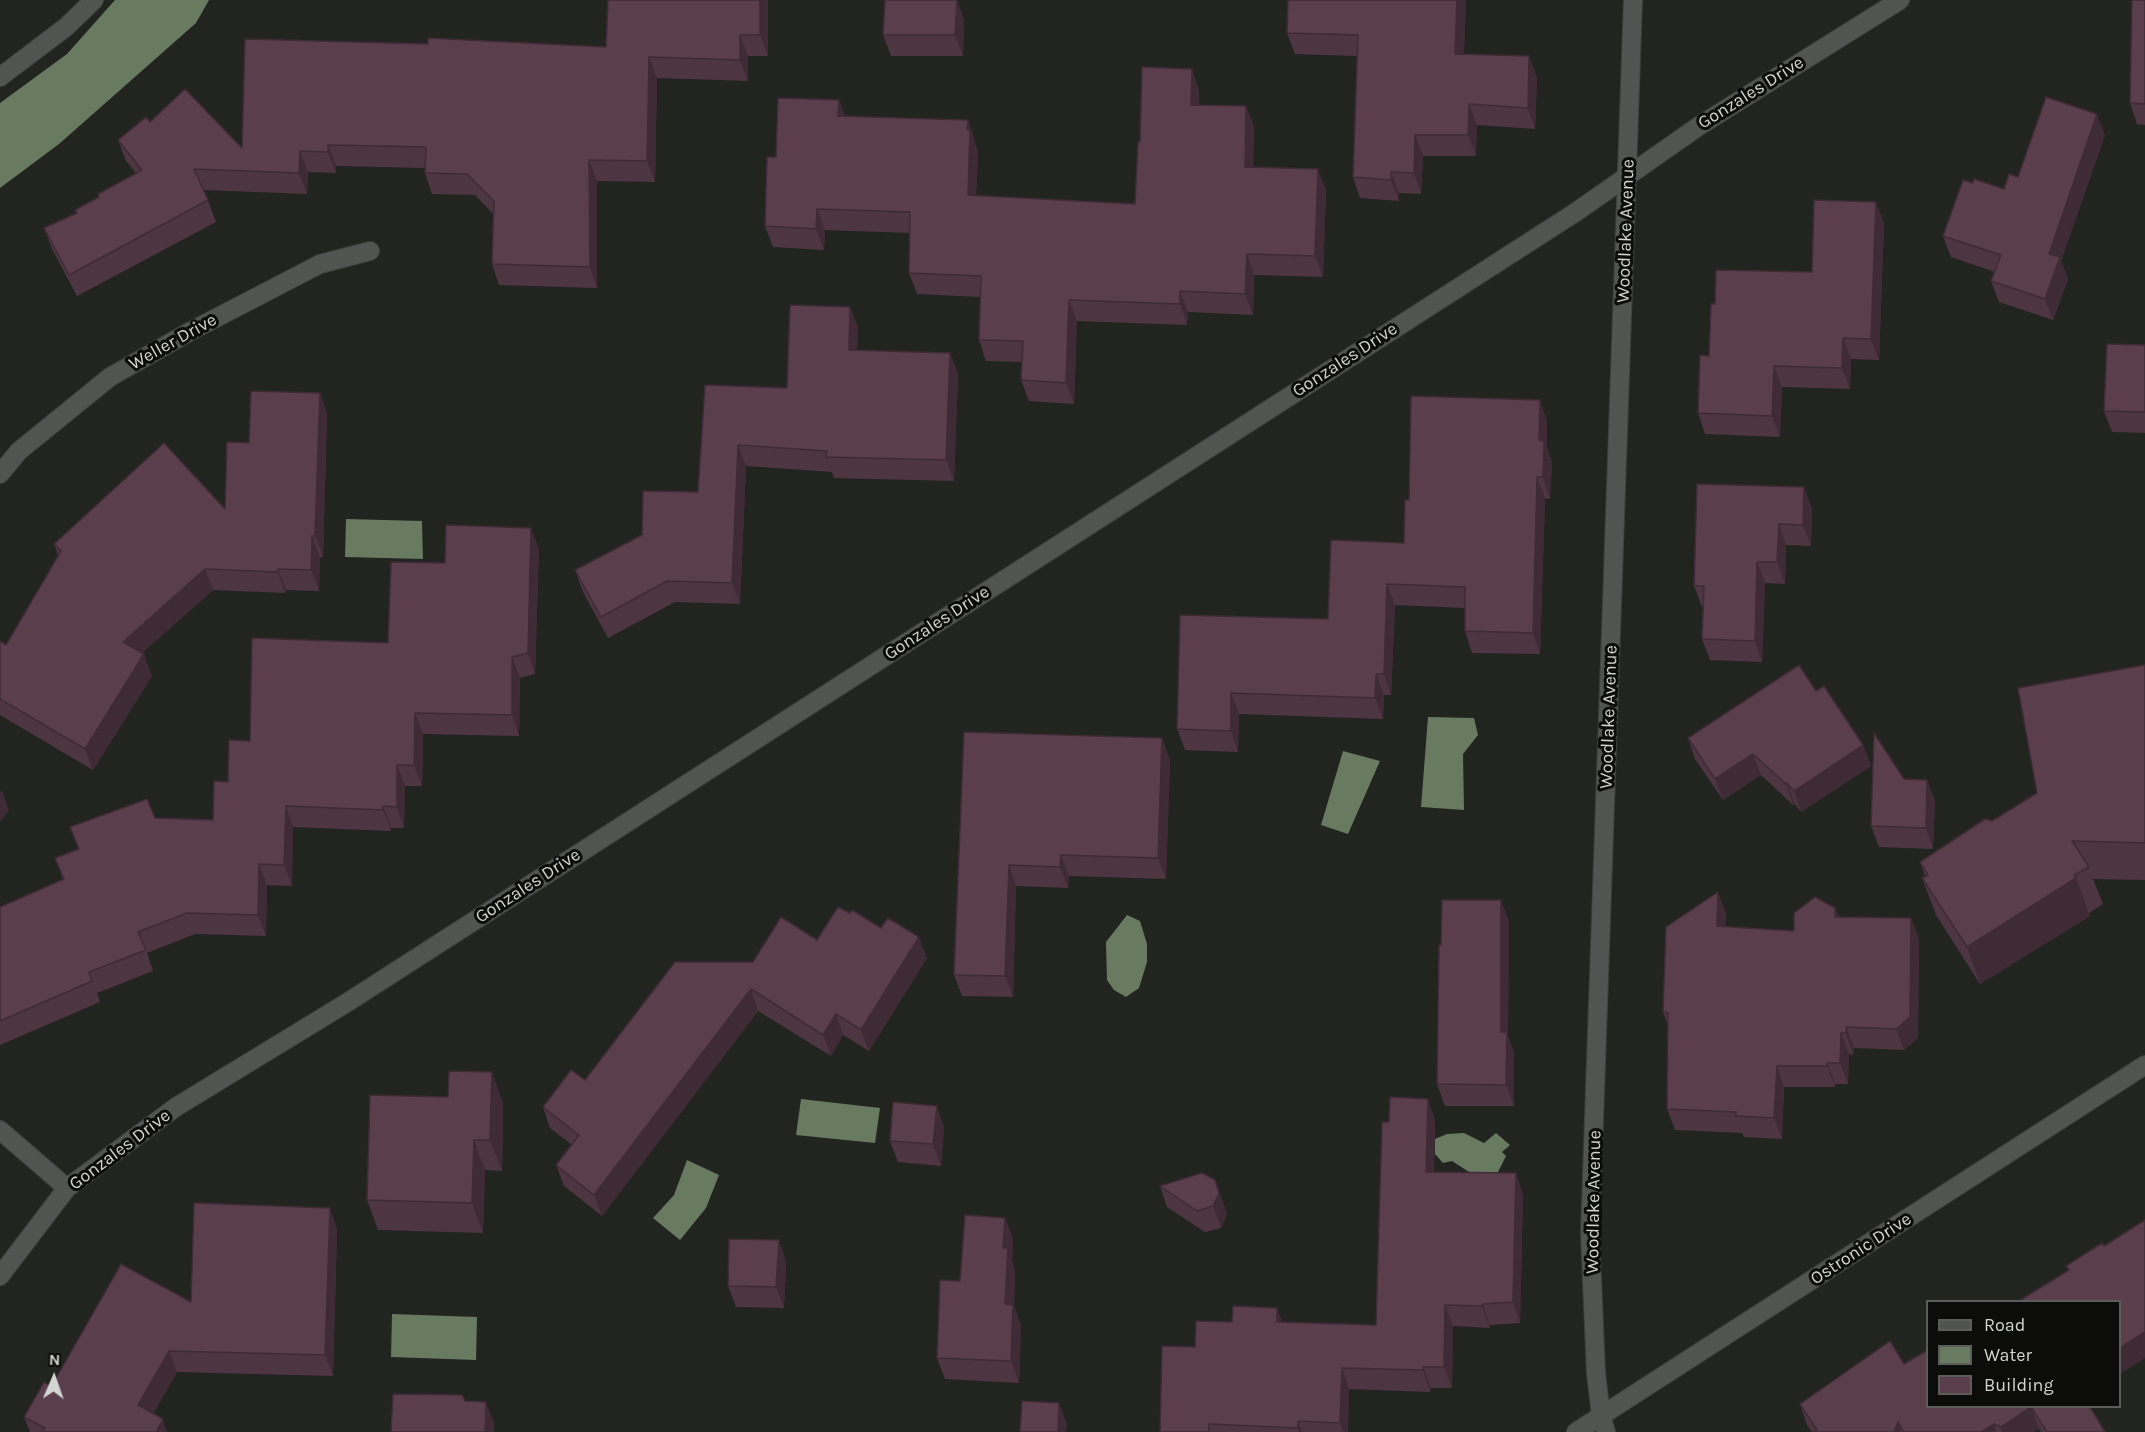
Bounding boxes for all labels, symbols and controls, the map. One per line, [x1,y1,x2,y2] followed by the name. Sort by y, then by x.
[1694,52,1808,134] street label: Gonzales Drive
[1613,159,1639,303] street label: Woodlake Avenue
[125,309,221,375] street label: Weller Drive
[1288,318,1402,402] street label: Gonzales Drive
[880,581,994,665] street label: Gonzales Drive
[1596,645,1622,789] street label: Woodlake Avenue
[471,844,585,928] street label: Gonzales Drive
[65,1105,175,1195] street label: Gonzales Drive
[1582,1130,1606,1274] street label: Woodlake Avenue
[1806,1208,1916,1290] street label: Ostronic Drive
[1926,1300,2121,1408] legend
[1984,1314,2025,1336] text: Road
[1984,1344,2032,1366] text: Water
[24,1348,84,1408] north arrow
[49,1350,61,1369] text: N
[1984,1374,2054,1396] text: Building

